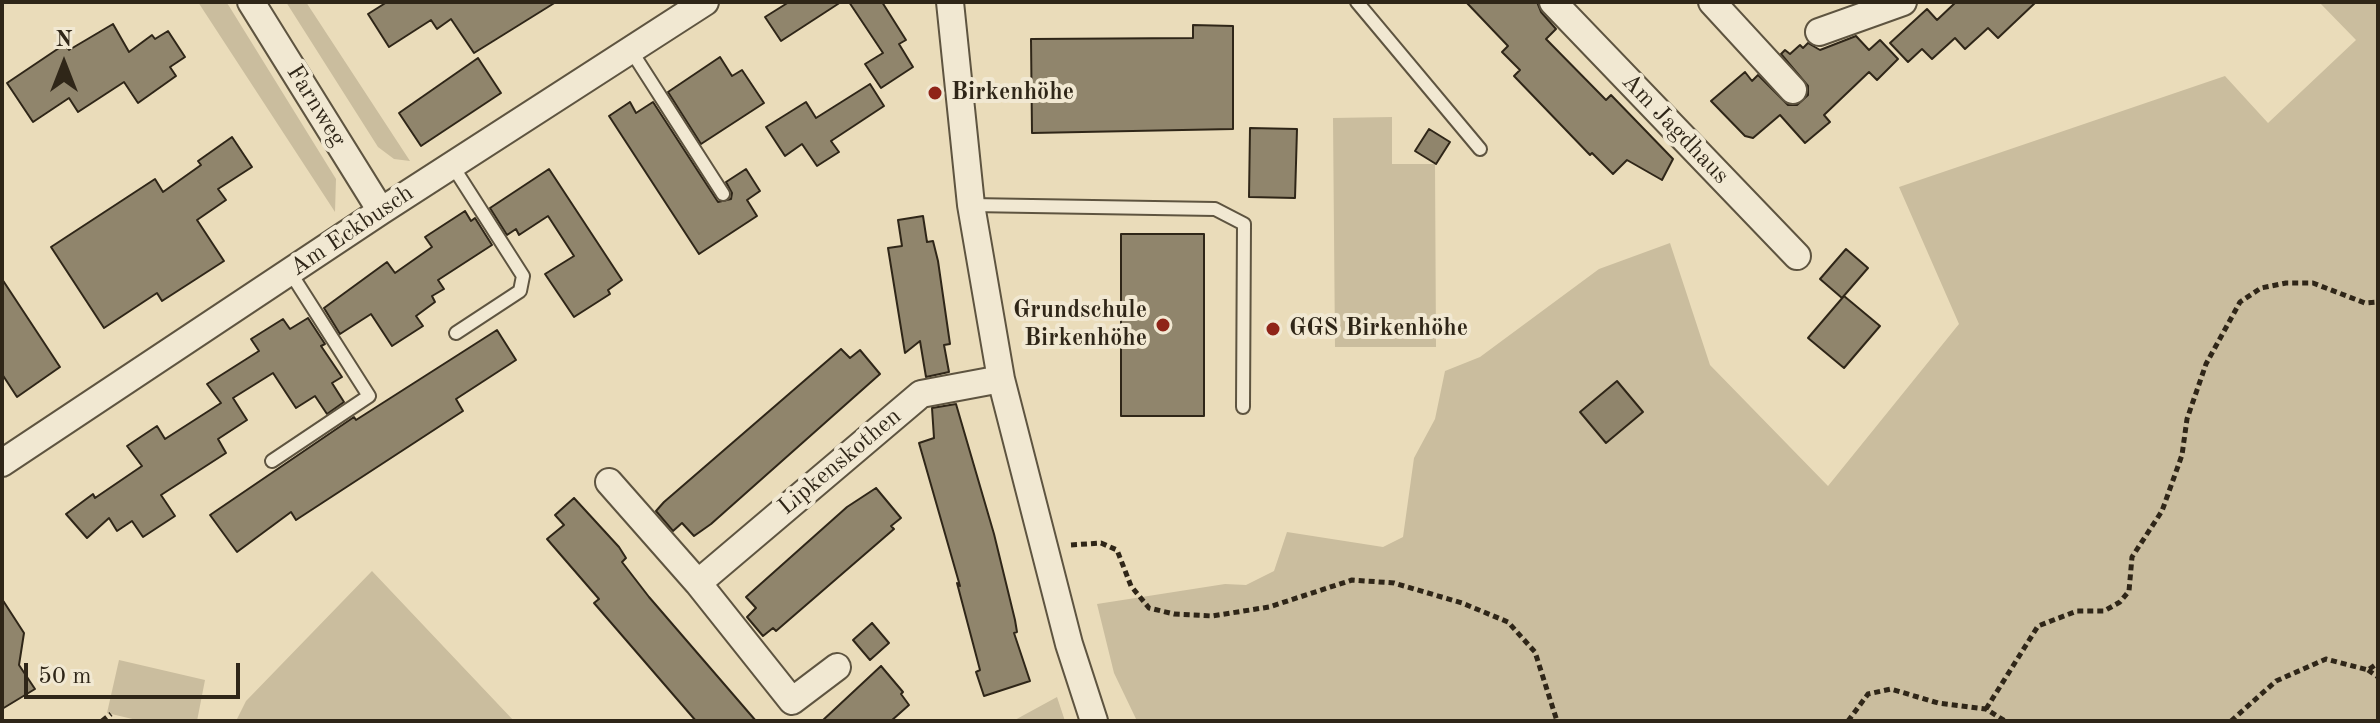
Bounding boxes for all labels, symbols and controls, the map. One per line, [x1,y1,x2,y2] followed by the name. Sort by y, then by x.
[24,24,104,104] north arrow
[56,29,72,51] text: N
[280,60,352,152] street label: Farnweg
[1615,68,1735,190] street label: Am Jagdhaus
[951,79,1074,107] place label: Birkenhöhe
[926,84,944,102] marker: Birkenhöhe
[285,179,419,283] street label: Am Eckbusch
[1013,297,1147,353] place label: Grundschule Birkenhöhe
[1289,315,1468,343] place label: GGS Birkenhöhe
[1154,316,1172,334] marker: Grundschule Birkenhöhe
[1264,320,1282,338] marker: GGS Birkenhöhe
[773,402,907,522] street label: Lipkenskothen
[28,647,244,697] scale bar
[38,665,92,689] text: 50 m

